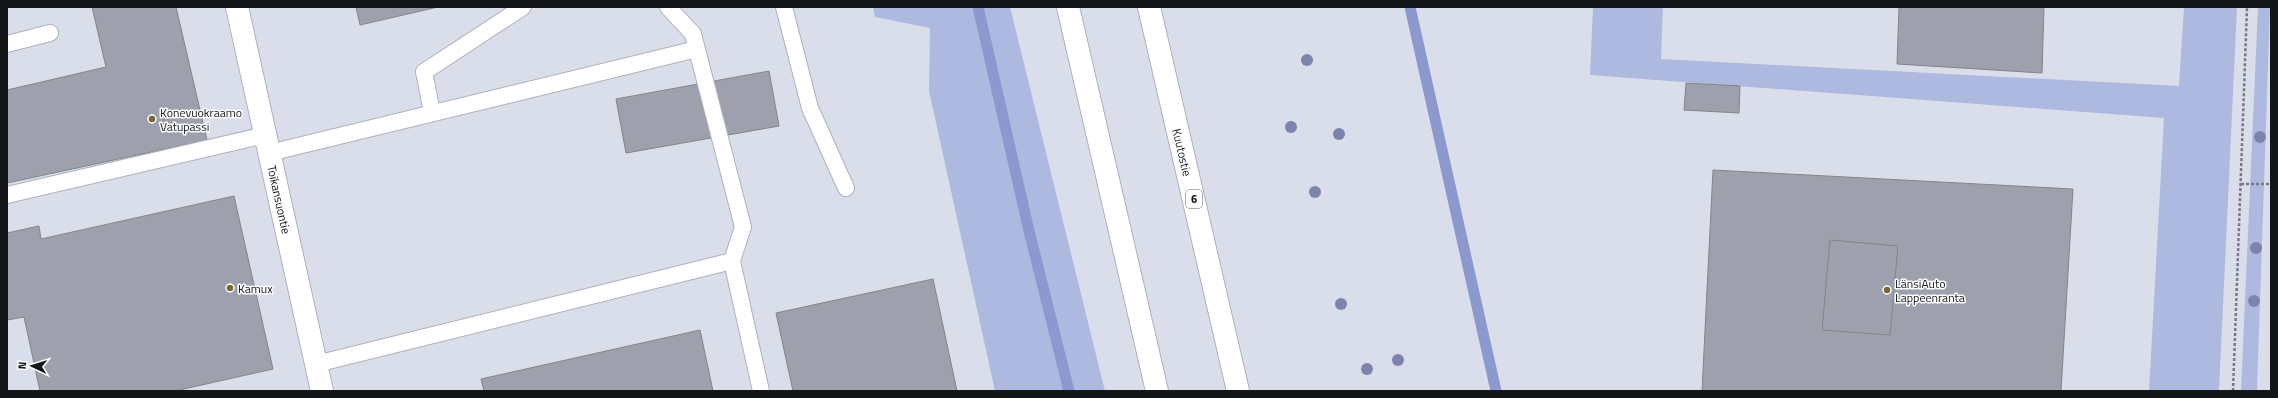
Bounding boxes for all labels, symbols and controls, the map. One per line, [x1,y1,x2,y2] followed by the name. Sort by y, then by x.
[160,103,242,136] place label: Konevuokraamo Vatupassi
[147,114,157,124] marker: Konevuokraamo Vatupassi
[1168,126,1197,178] street label: Kuutostie
[263,163,296,236] street label: Toikansuontie
[1186,190,1202,208] road number: 6
[1895,274,1965,307] place label: LänsiAuto Lappeenranta
[238,279,273,298] place label: Kamux
[225,283,235,293] marker: Kamux
[1882,285,1892,295] marker: LänsiAuto Lappeenranta
[12,346,52,386] north arrow
[14,361,30,370] text: N

